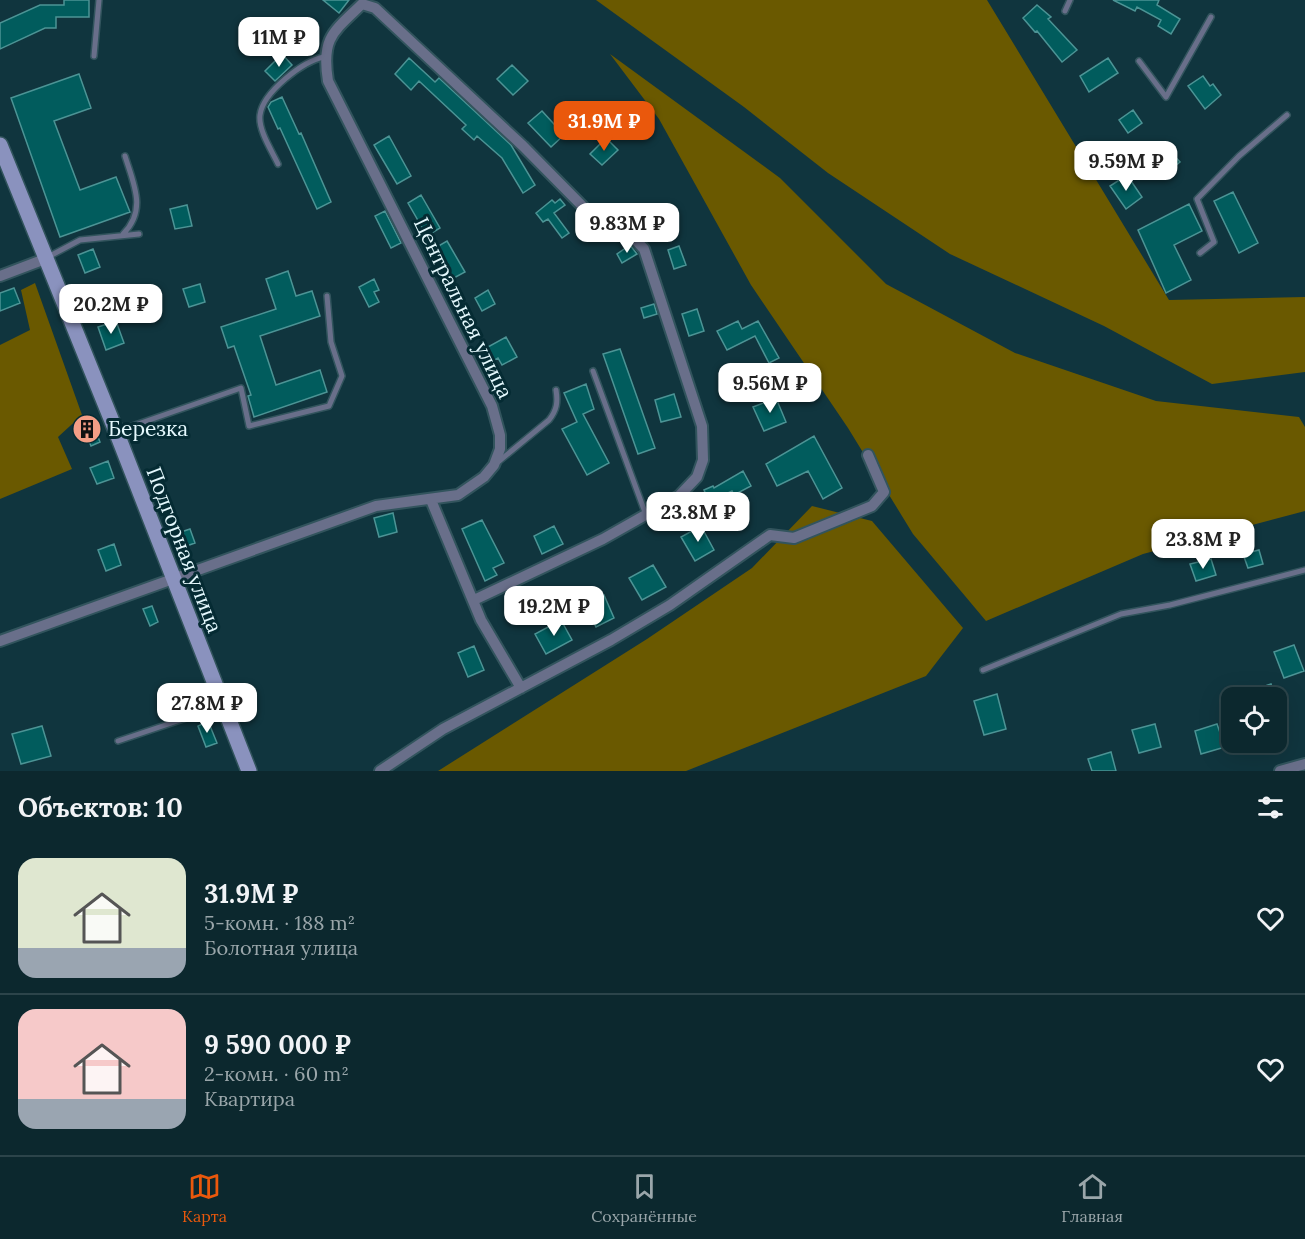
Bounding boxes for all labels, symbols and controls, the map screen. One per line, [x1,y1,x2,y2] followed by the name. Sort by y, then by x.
[237,17,321,68] pin: 11M ₽
[252,24,306,49] text: 11M ₽
[549,101,659,152] pin: 31.9M ₽
[568,108,640,133] text: 31.9M ₽
[1071,141,1181,192] pin: 9.59M ₽
[1088,148,1164,173] text: 9.59M ₽
[572,203,682,254] pin: 9.83M ₽
[589,210,665,235] text: 9.83M ₽
[408,213,519,403] street label: Центральная улица
[56,284,166,335] pin: 20.2M ₽
[73,291,149,316] text: 20.2M ₽
[715,363,825,414] pin: 9.56M ₽
[732,370,808,395] text: 9.56M ₽
[71,413,103,445] building icon: Березка
[108,415,188,442] place label: Березка
[140,463,229,637] street label: Подгорная улица
[643,492,753,543] pin: 23.8M ₽
[660,499,736,524] text: 23.8M ₽
[1148,519,1258,570] pin: 23.8M ₽
[1165,526,1241,551] text: 23.8M ₽
[499,586,609,637] pin: 19.2M ₽
[518,593,590,618] text: 19.2M ₽
[152,683,262,734] pin: 27.8M ₽
[1221,687,1287,753] map controls
[1221,687,1287,753] button: locate
[171,690,243,715] text: 27.8M ₽
[18,791,183,824] text: Объектов: 10
[1254,791,1287,824] icon: filters
[204,877,298,910] text: 31.9M ₽
[66,882,138,954] icon: home
[1254,902,1287,935] icon: heart
[204,910,355,935] text: 5-комн. · 188 m²
[204,935,358,960] text: Болотная улица
[204,1028,351,1061] text: 9 590 000 ₽
[66,1033,138,1105] icon: home
[1254,1053,1287,1086] icon: heart
[204,1061,349,1086] text: 2-комн. · 60 m²
[204,1086,295,1111] text: Квартира
[182,1170,227,1226] tab: Карта
[591,1170,697,1226] tab: Сохранённые
[1061,1170,1123,1226] tab: Главная

